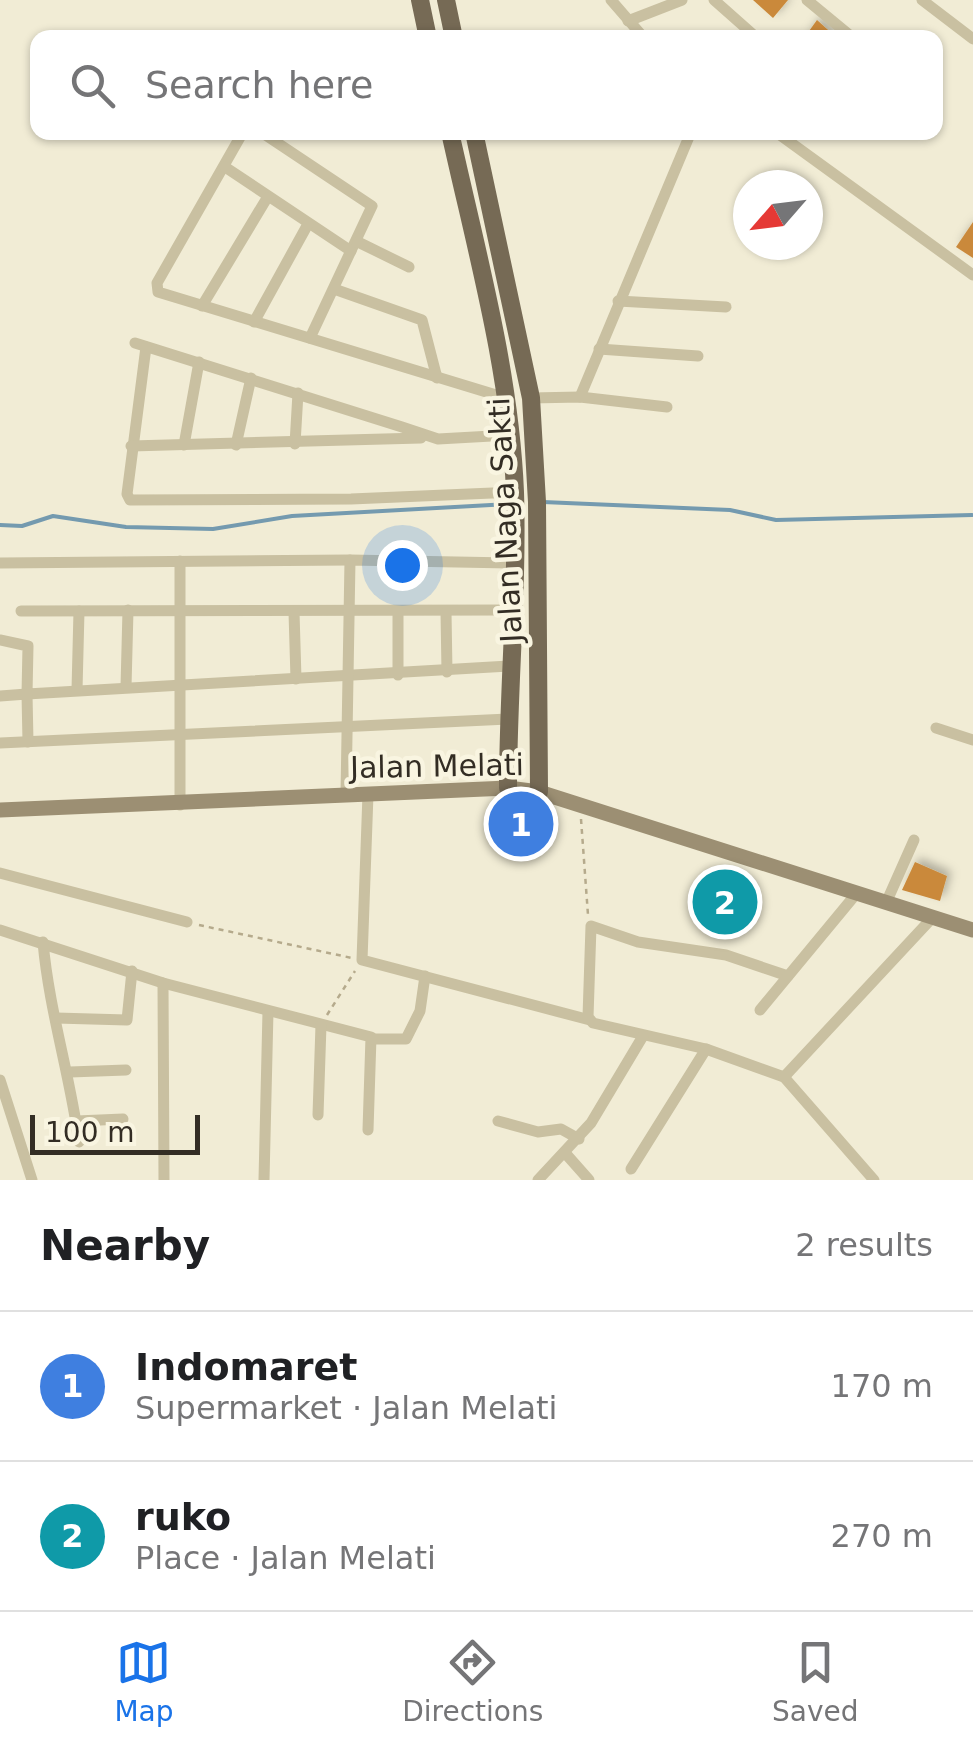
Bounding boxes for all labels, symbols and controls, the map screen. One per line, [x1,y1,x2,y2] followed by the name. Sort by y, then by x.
[30,30,943,140] search box
[65,58,120,113] icon: search
[145,63,373,107] text: Search here
[733,170,823,260] north arrow
[481,397,529,645] street label: Jalan Naga Sakti
[377,540,428,591] your location
[348,747,524,785] street label: Jalan Melati
[488,786,554,862] pin: 1
[692,864,758,940] pin: 2
[30,1110,200,1154] scale bar
[45,1116,135,1149] text: 100 m
[40,1221,210,1270] text: Nearby
[795,1226,933,1264] text: 2 results
[135,1345,357,1389] text: Indomaret
[61,1367,84,1405] text: 1
[831,1367,933,1405] text: 170 m
[135,1389,558,1427] text: Supermarket · Jalan Melati
[135,1495,231,1539] text: ruko
[61,1517,84,1555] text: 2
[831,1517,933,1555] text: 270 m
[135,1539,436,1577] text: Place · Jalan Melati
[114,1635,173,1728] tab: Map
[402,1635,543,1728] tab: Directions
[772,1635,859,1728] tab: Saved

